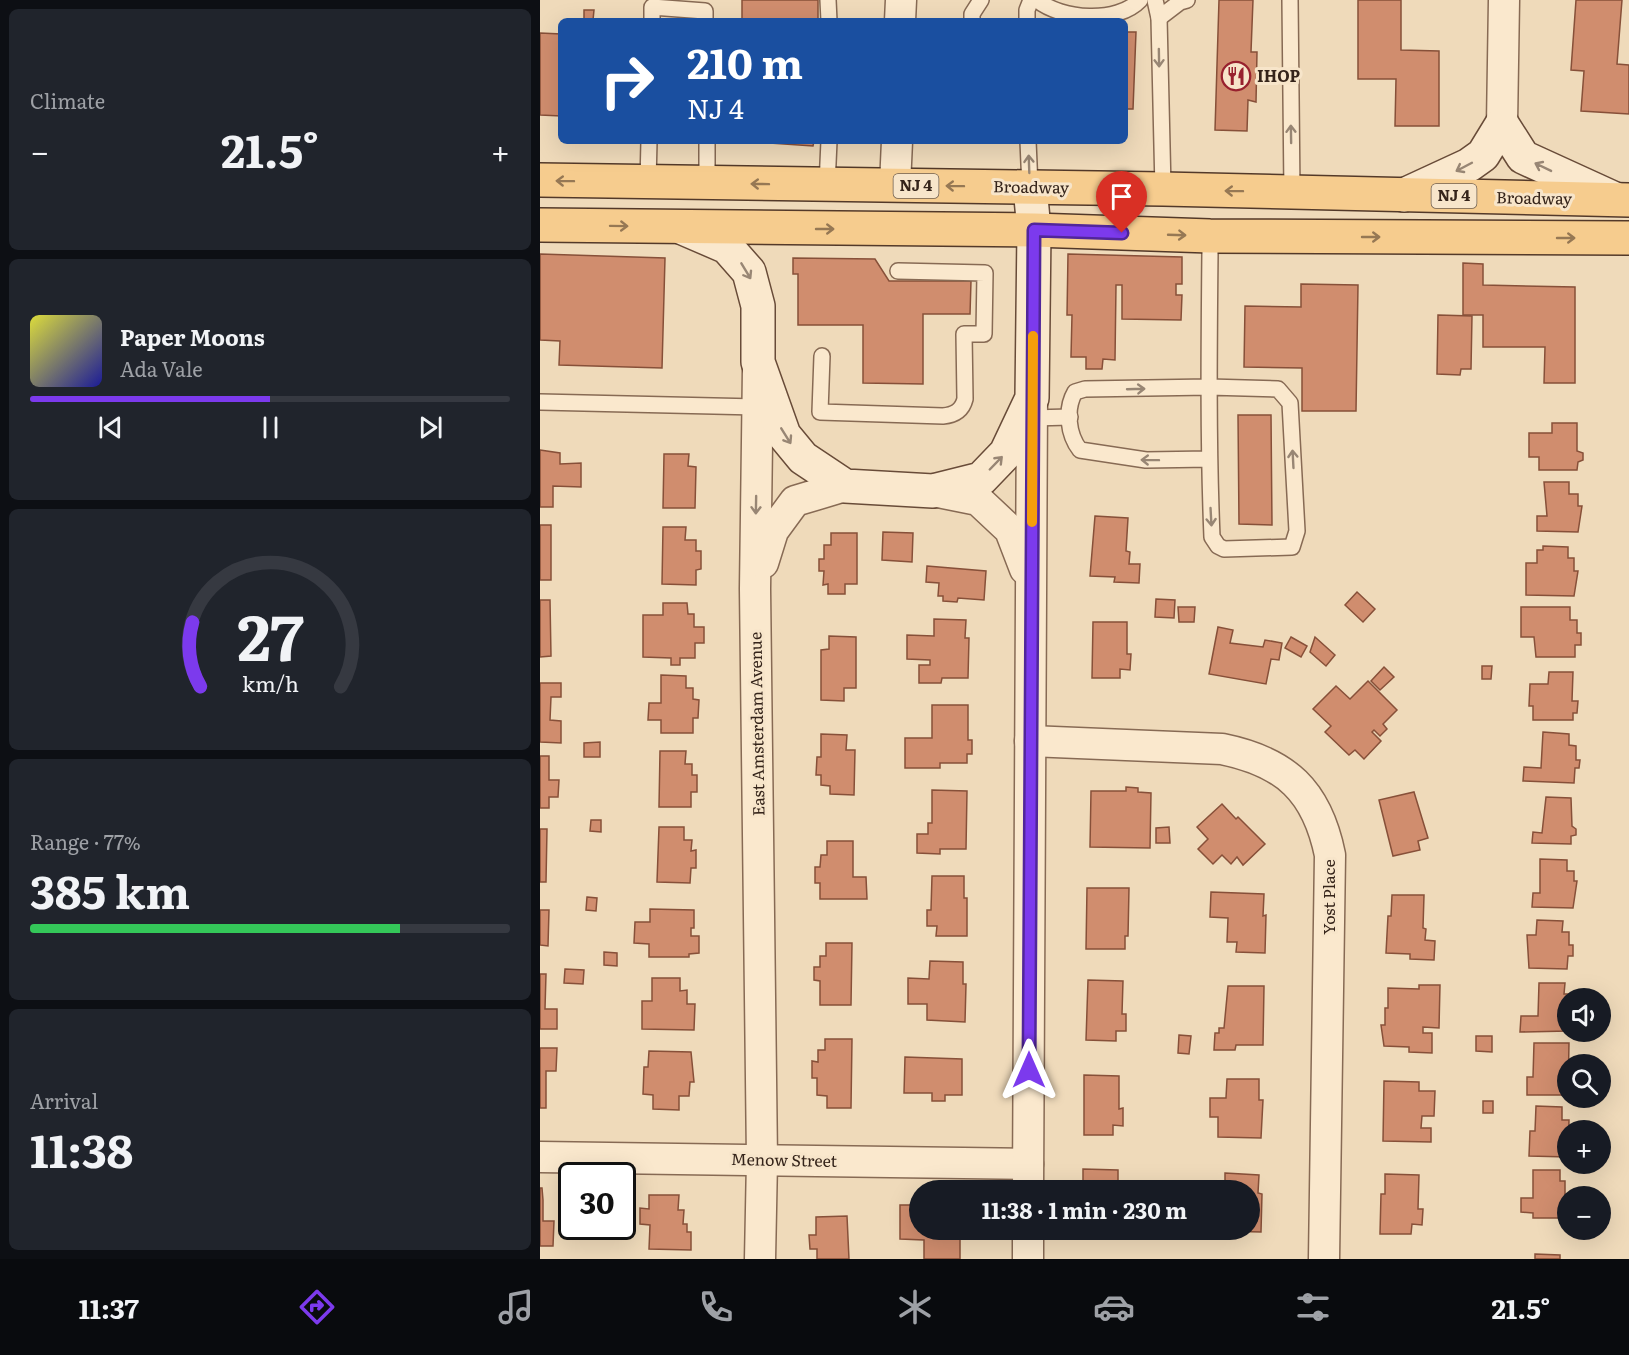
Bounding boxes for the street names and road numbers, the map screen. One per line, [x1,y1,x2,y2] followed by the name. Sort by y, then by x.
[993,173,1070,199] street label: Broadway
[894,174,938,198] road number: NJ 4
[1432,184,1476,208] road number: NJ 4
[1496,184,1573,210] street label: Broadway
[742,632,770,816] street label: East Amsterdam Avenue
[1316,859,1340,935] street label: Yost Place
[731,1146,838,1172] street label: Menow Street

